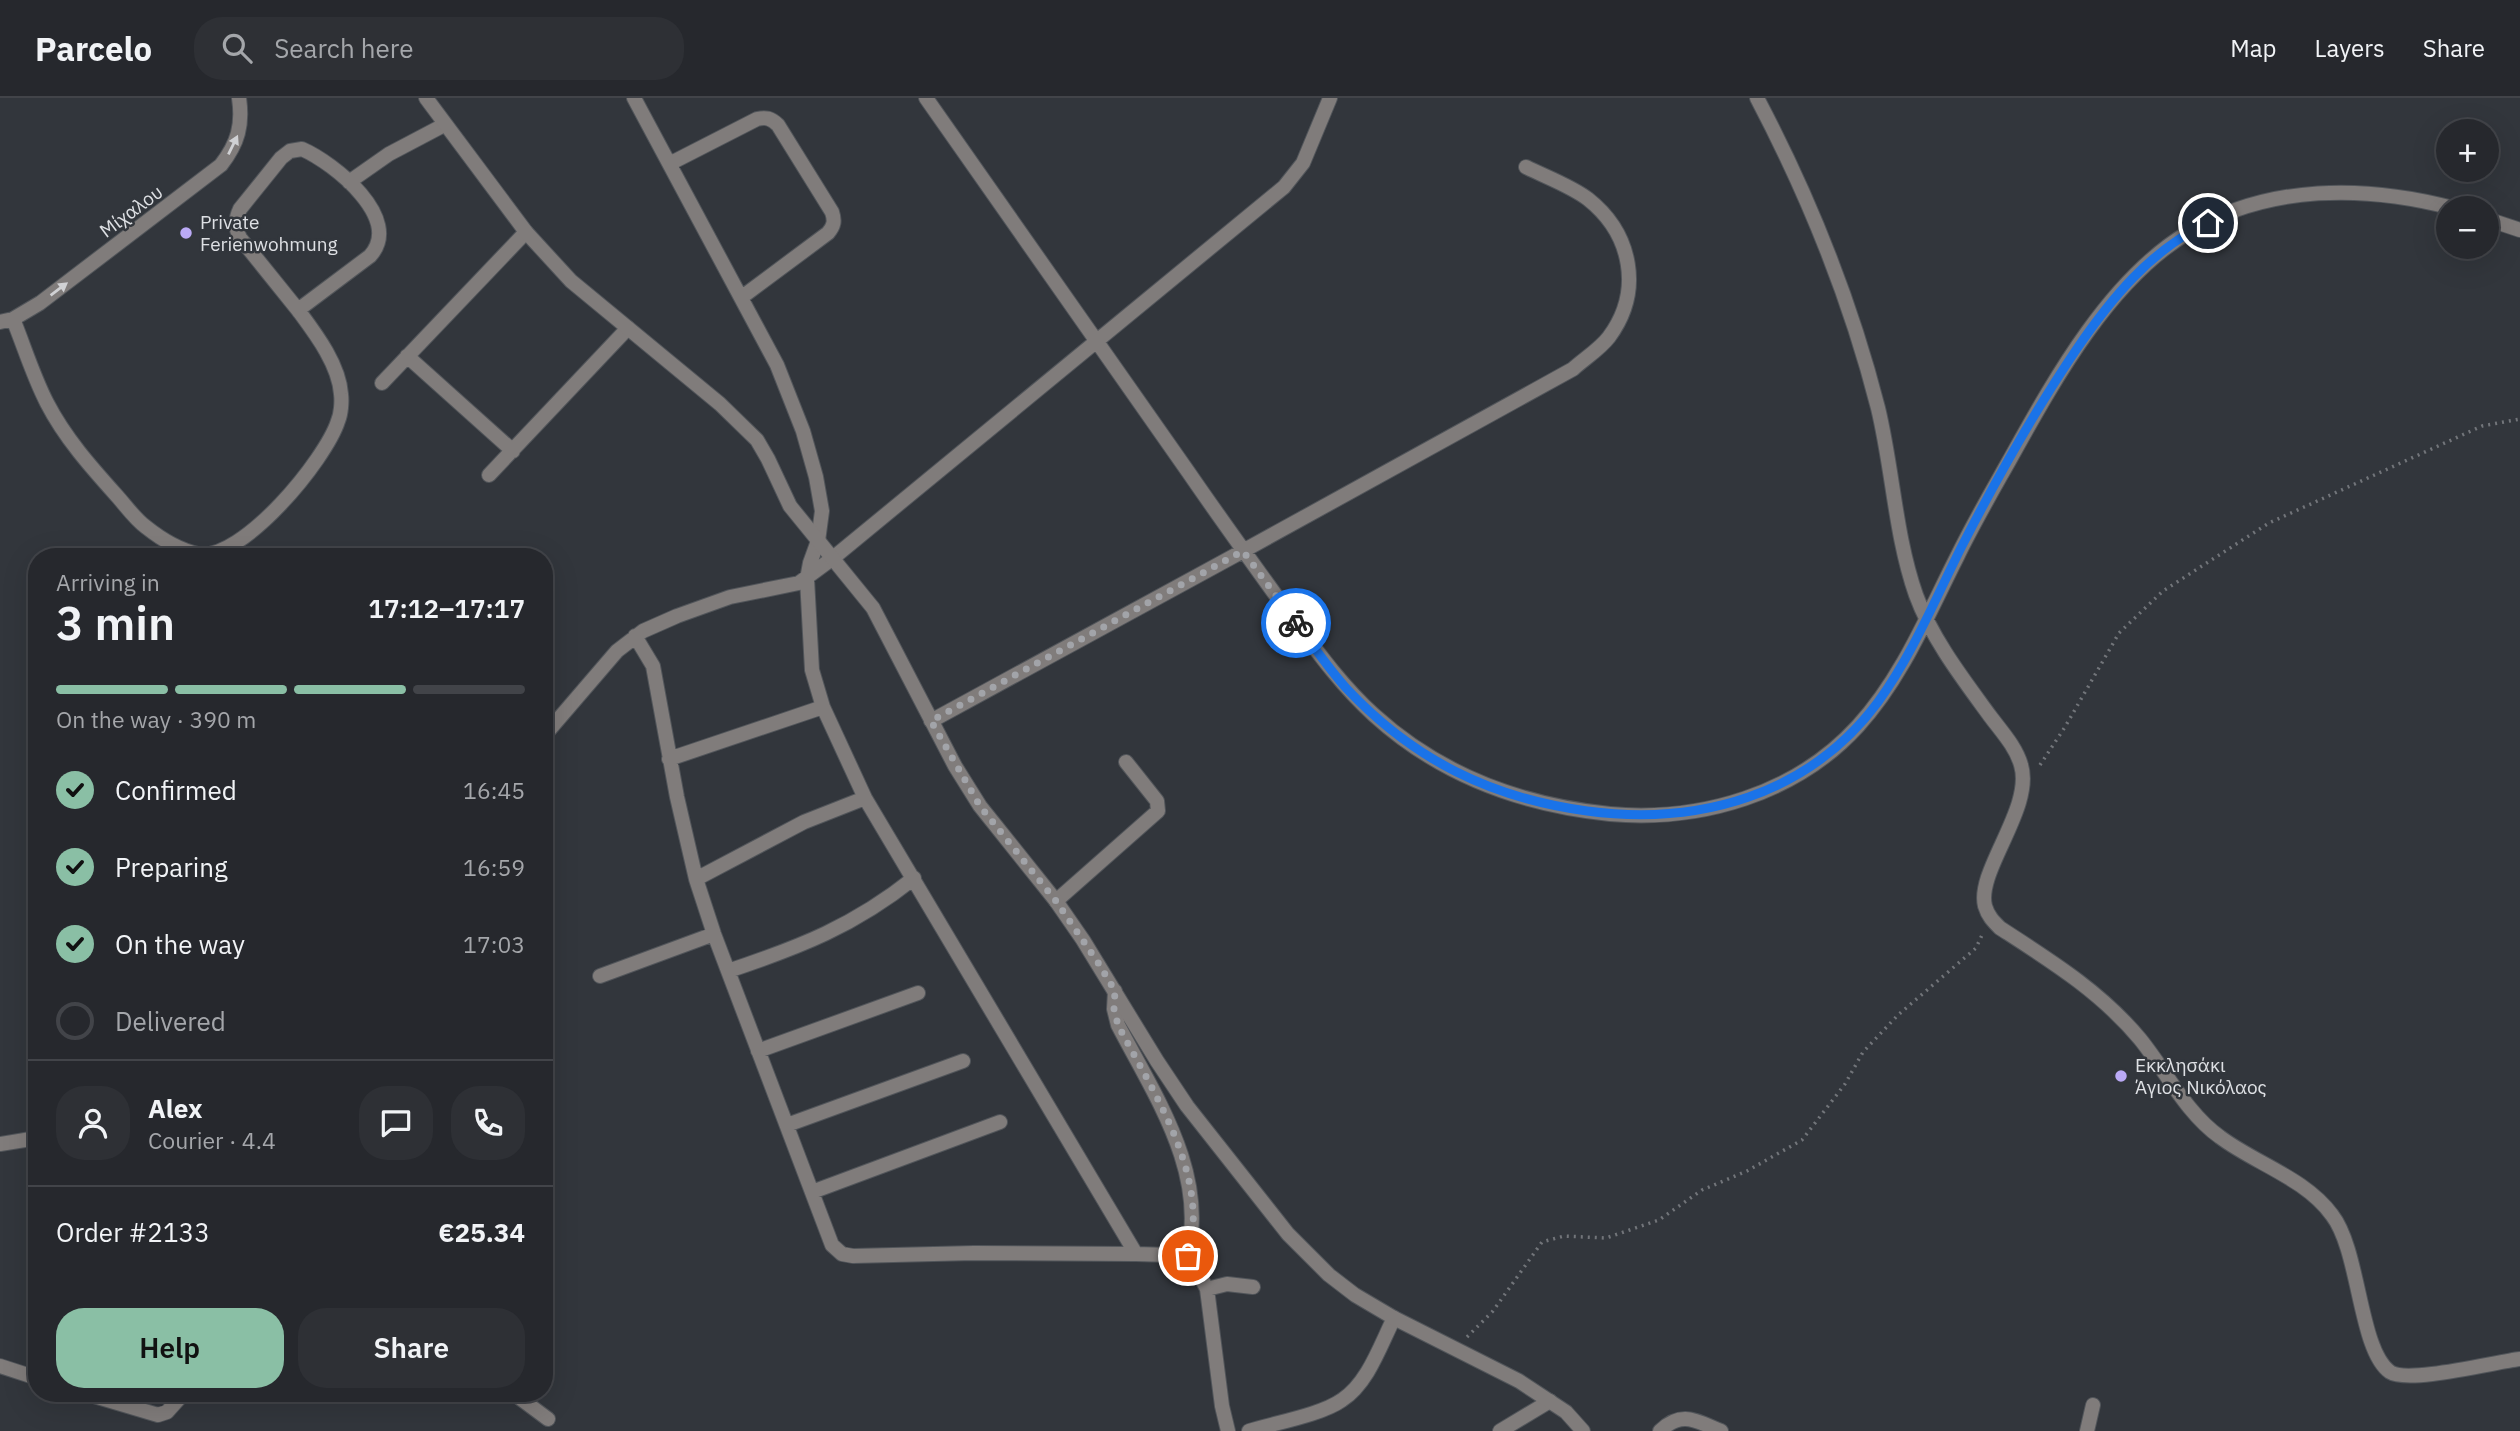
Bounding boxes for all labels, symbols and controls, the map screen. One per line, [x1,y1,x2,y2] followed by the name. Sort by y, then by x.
[194,17,684,80] search box
[35,27,152,70] text: Parcelo
[218,29,256,67] icon: search
[274,31,414,65] text: Search here
[2230,32,2277,64] text: Map
[2315,32,2385,64] text: Layers
[2423,32,2485,64] text: Share
[2436,119,2499,259] map controls
[2436,119,2499,182] button: +
[228,135,239,155] one-way arrow
[95,179,167,243] street label: Μίχαλου
[2178,193,2238,253] pin
[2436,196,2499,259] button: −
[2189,204,2227,242] icon: home
[200,210,338,256] place label: Private Ferienwohmung
[178,225,194,241] marker: Private Ferienwohmung
[50,282,68,296] one-way arrow
[56,567,160,597] text: Arriving in
[1261,588,1331,658] courier
[368,591,525,625] text: 17:12–17:17
[56,593,175,653] text: 3 min
[1277,604,1315,642] icon: bike
[56,704,256,734] text: On the way · 390 m
[56,771,94,809] icon: check
[115,773,237,807] text: Confirmed
[463,775,525,805] text: 16:45
[56,848,94,886] icon: check
[115,850,228,884] text: Preparing
[463,852,525,882] text: 16:59
[56,925,94,963] icon: check
[115,927,245,961] text: On the way
[463,929,525,959] text: 17:03
[115,1004,226,1038] text: Delivered
[2135,1053,2267,1099] place label: Εκκλησάκι Άγιος Νικόλαος
[2113,1068,2129,1084] marker: Εκκλησάκι Άγιος Νικόλαος
[56,1086,130,1160] button: person
[359,1086,433,1160] button: chat
[451,1086,525,1160] button: phone
[148,1091,202,1125] text: Alex
[148,1125,276,1155] text: Courier · 4.4
[56,1215,210,1249] text: Order #2133
[438,1215,525,1249] text: €25.34
[1158,1226,1218,1286] pin
[1169,1237,1207,1275] icon: bag
[56,1308,284,1388] button: Help
[298,1308,525,1388] button: Share

